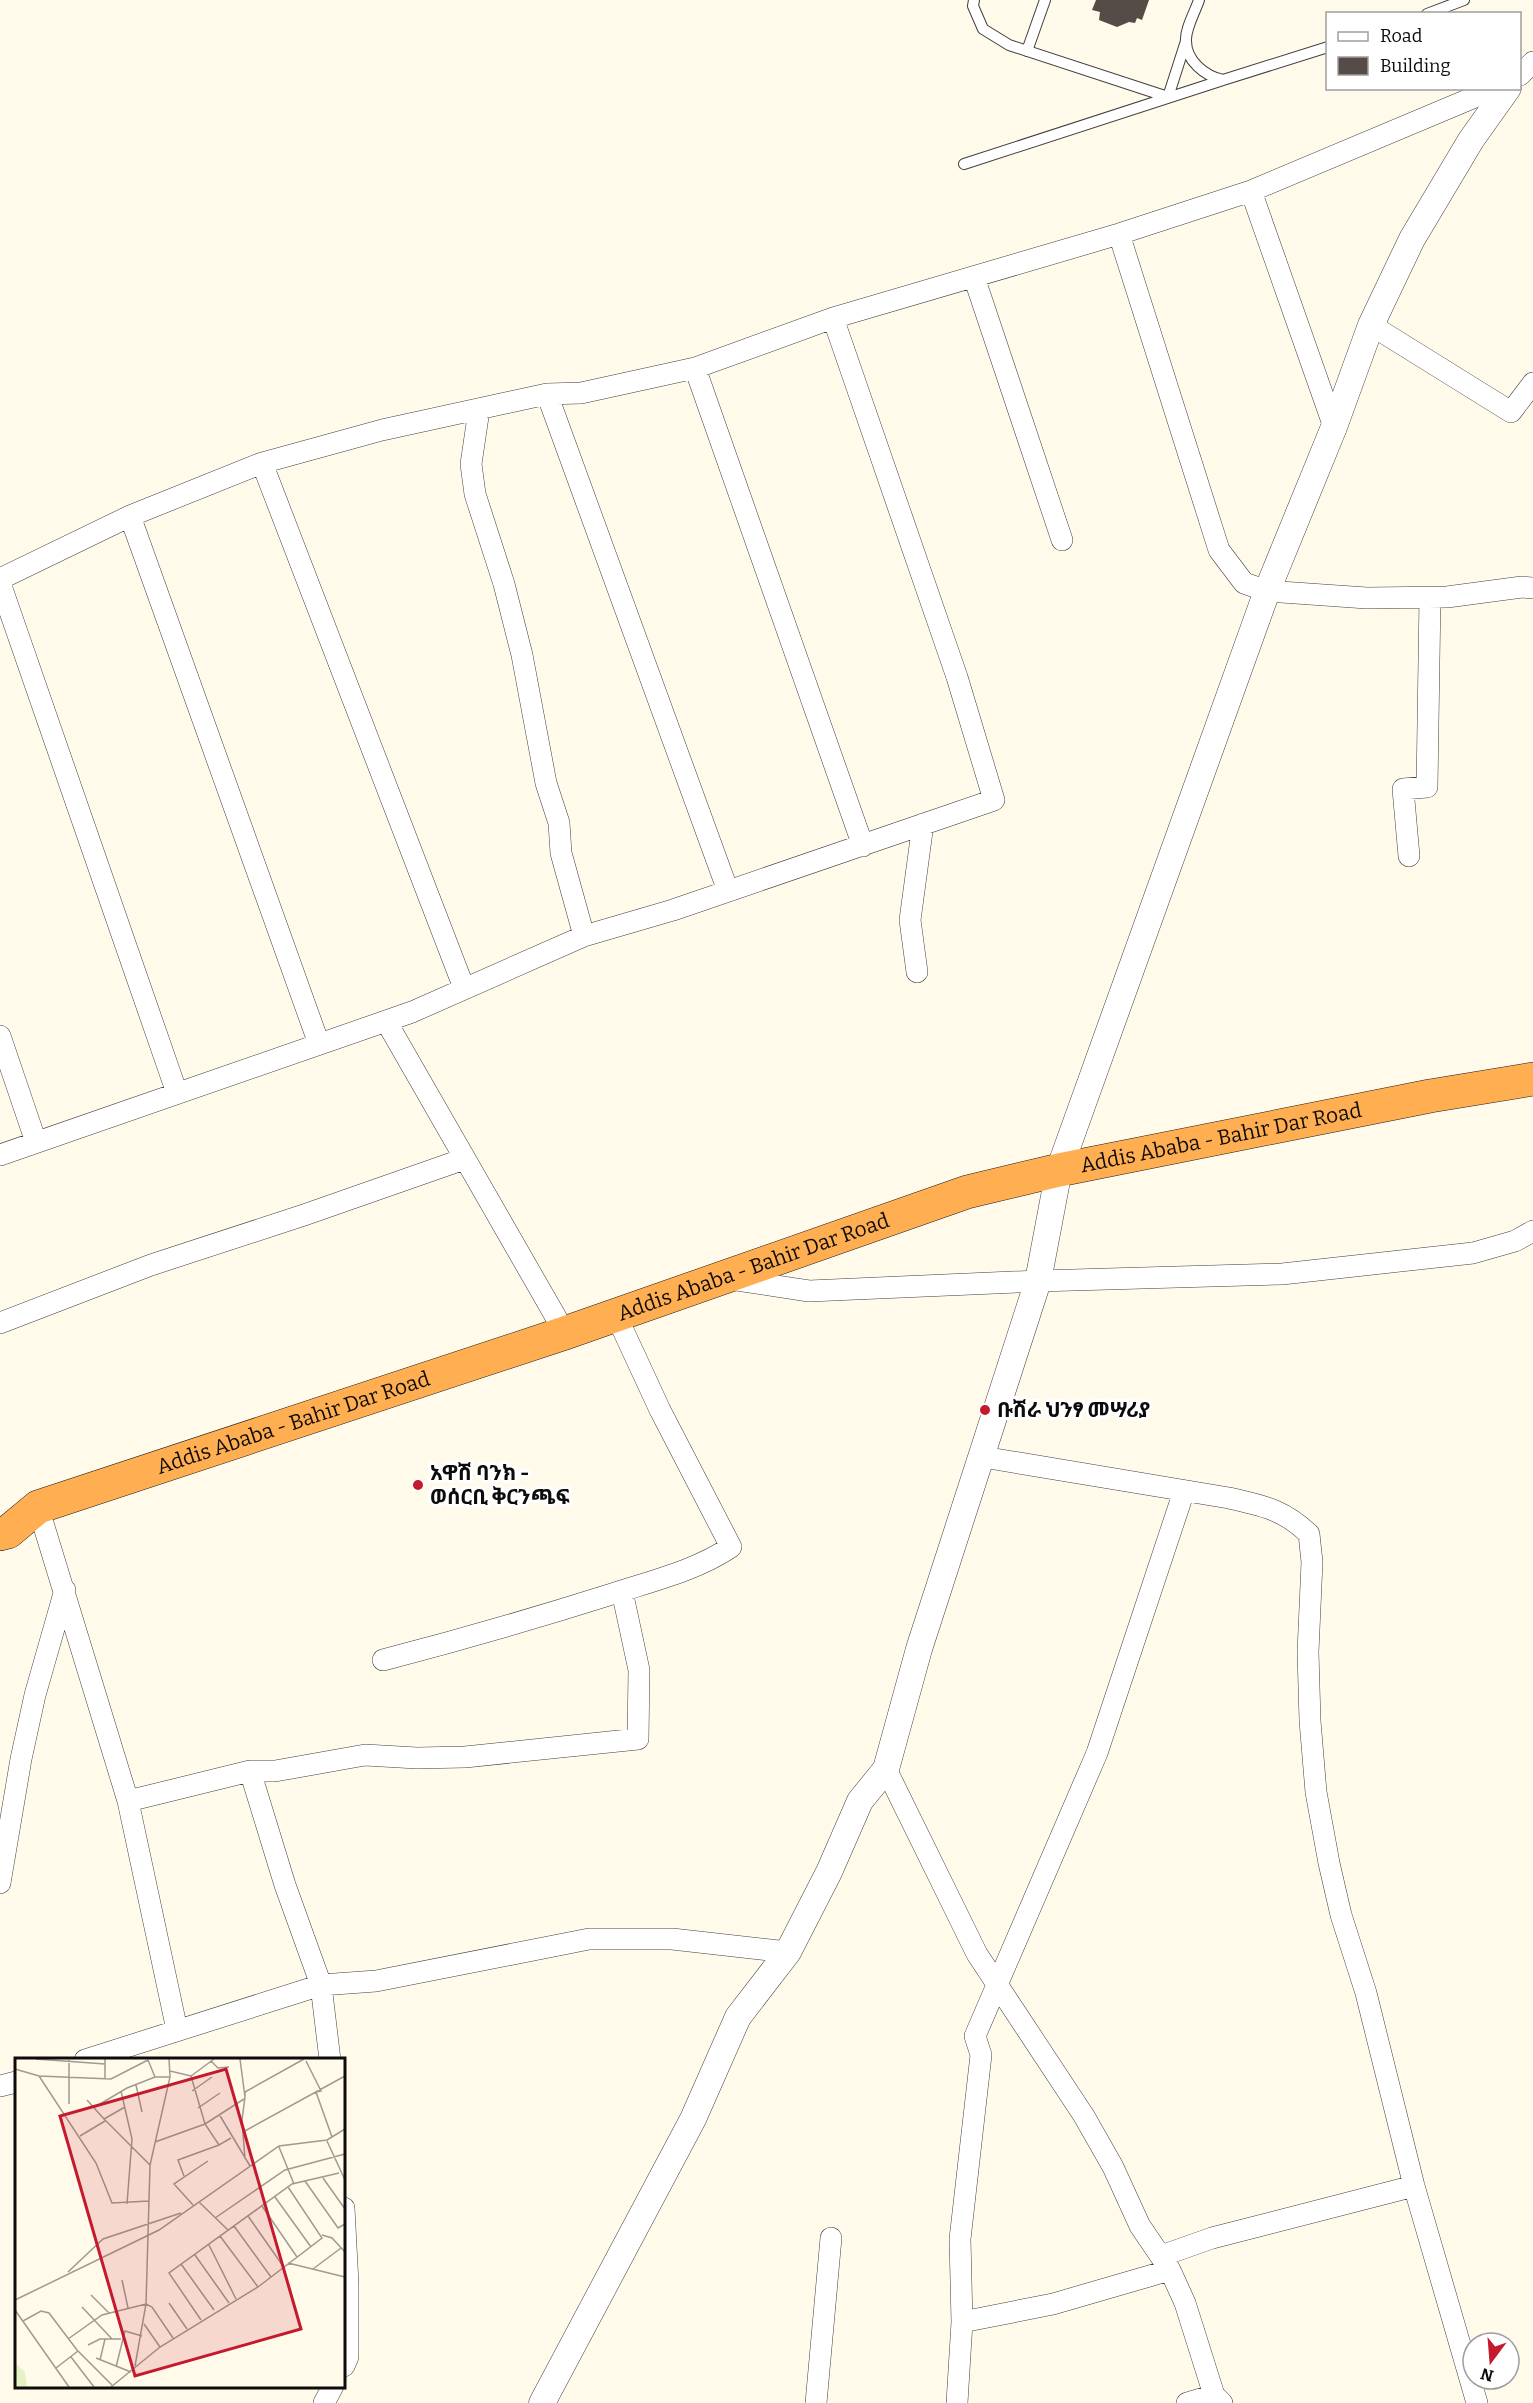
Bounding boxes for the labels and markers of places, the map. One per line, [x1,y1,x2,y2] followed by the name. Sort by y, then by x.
[997,1397,1150,1423] place label: ቡሽራ ህንፃ መሣሪያ
[978,1403,992,1417] marker: ቡሽራ ህንፃ መሣሪያ
[430,1460,570,1510] place label: አዋሽ ባንክ - ወሰርቢ ቅርንጫፍ
[411,1478,425,1492] marker: አዋሽ ባንክ - ወሰርቢ ቅርንጫፍ

